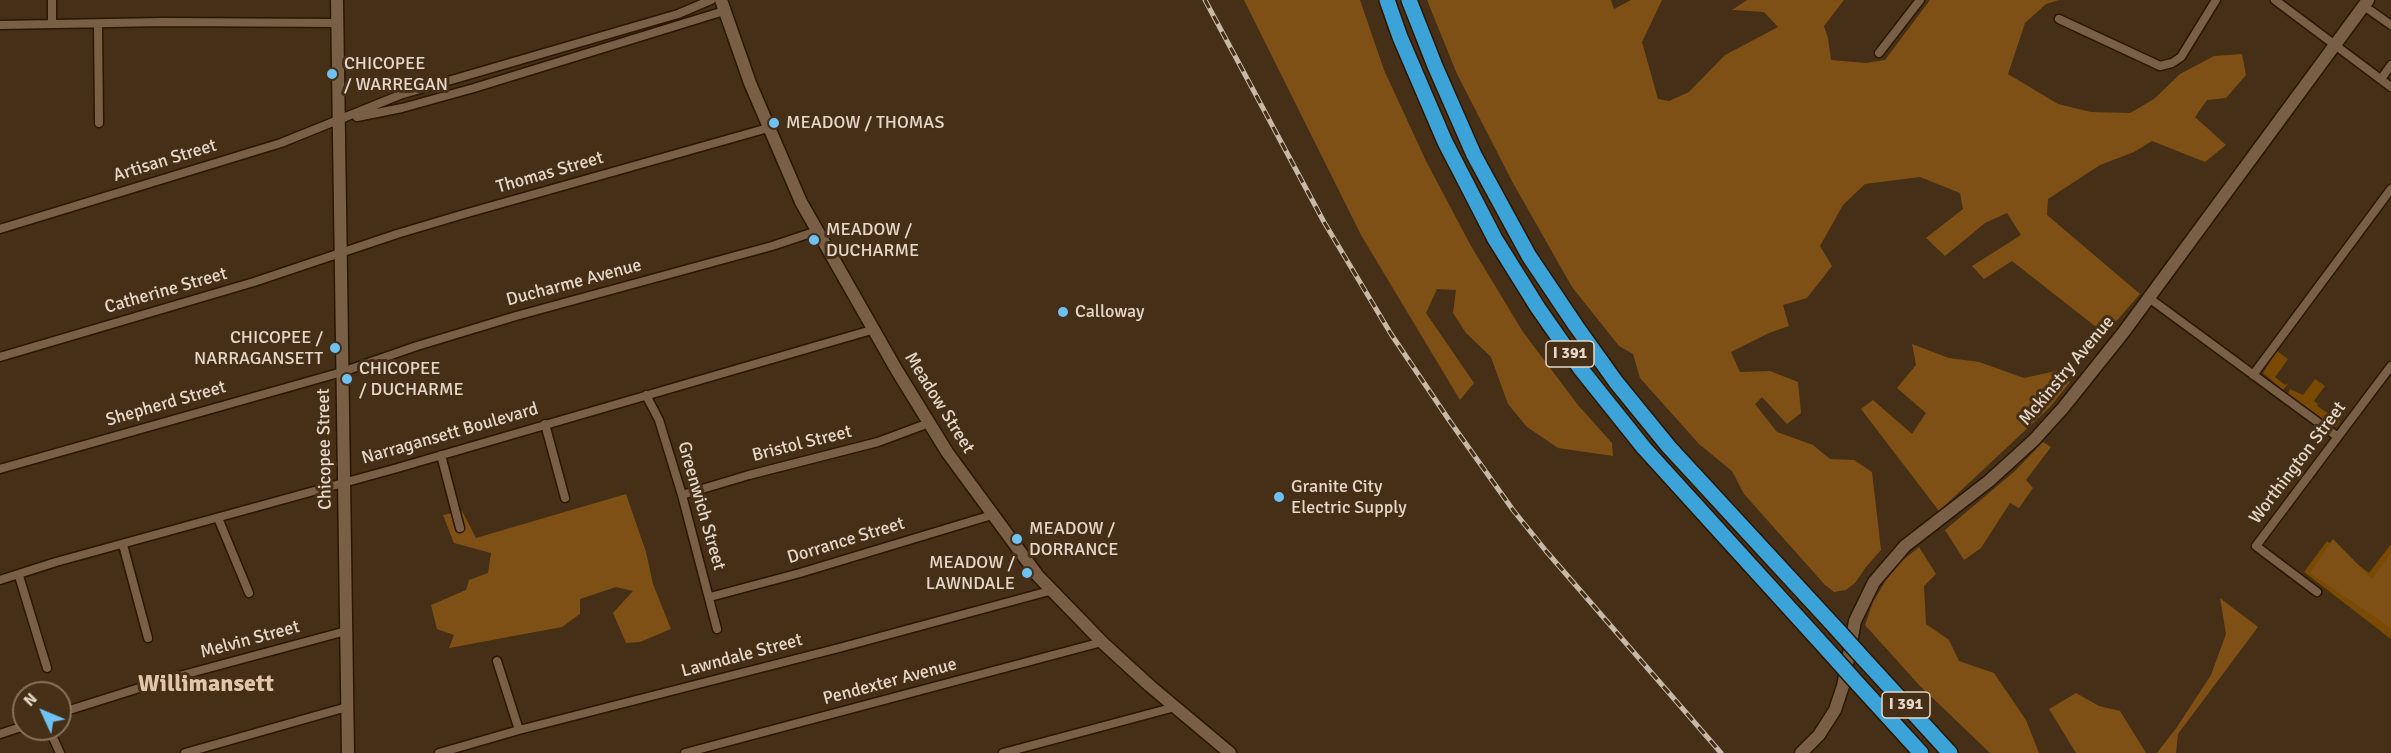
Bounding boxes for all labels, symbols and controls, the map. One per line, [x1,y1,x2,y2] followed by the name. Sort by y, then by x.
[344,53,448,96] place label: CHICOPEE / WARREGAN
[325,67,339,81] marker: CHICOPEE / WARREGAN
[786,112,944,134] place label: MEADOW / THOMAS
[767,116,781,130] marker: MEADOW / THOMAS
[111,135,219,187] street label: Artisan Street
[494,147,606,199] street label: Thomas Street
[826,219,919,262] place label: MEADOW / DUCHARME
[807,233,821,247] marker: MEADOW / DUCHARME
[504,255,644,311] street label: Ducharme Avenue
[102,263,230,319] street label: Catherine Street
[1075,301,1144,323] place label: Calloway
[1056,305,1070,319] marker: Calloway
[2015,312,2119,430] street label: Mckinstry Avenue
[194,327,323,370] place label: CHICOPEE / NARRAGANSETT
[328,341,342,355] marker: CHICOPEE / NARRAGANSETT
[1546,341,1594,367] road number: I 391
[899,348,979,458] street label: Meadow Street
[359,358,464,400] place label: CHICOPEE / DUCHARME
[340,372,354,386] marker: CHICOPEE / DUCHARME
[103,377,229,431] street label: Shepherd Street
[313,388,337,510] street label: Chicopee Street
[359,398,541,470] street label: Narragansett Boulevard
[2245,398,2351,528] street label: Worthington Street
[750,421,854,467] street label: Bristol Street
[672,439,730,573] street label: Greenwich Street
[1291,476,1407,518] place label: Granite City Electric Supply
[1272,490,1286,504] marker: Granite City Electric Supply
[785,513,907,569] street label: Dorrance Street
[1029,518,1118,560] place label: MEADOW / DORRANCE
[1010,532,1024,546] marker: MEADOW / DORRANCE
[926,552,1015,594] place label: MEADOW / LAWNDALE
[1020,566,1034,580] marker: MEADOW / LAWNDALE
[198,616,302,664] street label: Melvin Street
[679,629,805,683] street label: Lawndale Street
[821,654,959,710] street label: Pendexter Avenue
[138,671,274,699] district label: Willimansett
[12,681,72,741] north arrow
[19,689,42,711] text: N
[1882,692,1930,718] road number: I 391

